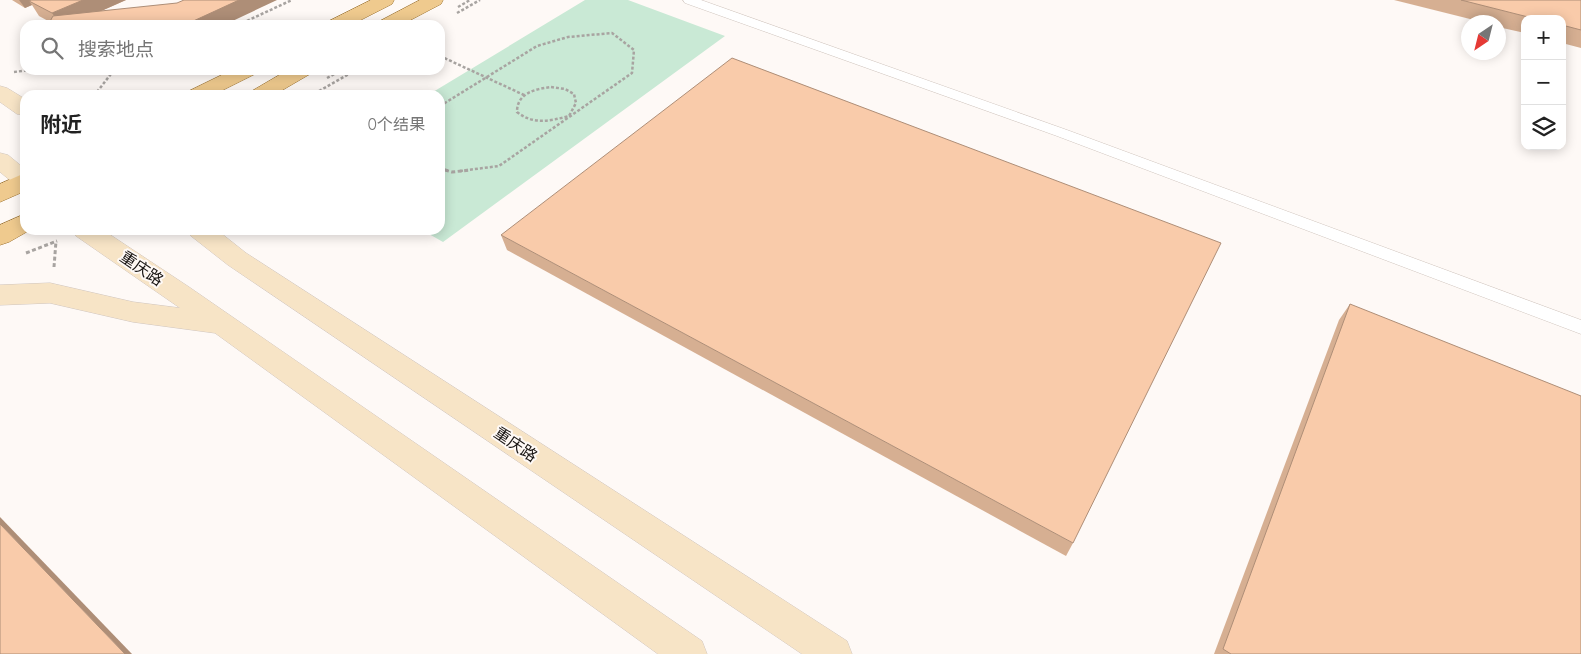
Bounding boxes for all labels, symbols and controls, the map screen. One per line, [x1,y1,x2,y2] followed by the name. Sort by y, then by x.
[1461,15,1506,60] north arrow
[1521,15,1566,150] map controls
[1521,15,1566,60] button: +
[20,20,445,75] search box
[38,34,66,62] icon: search
[78,37,154,61] text: 搜索地点
[1521,60,1566,105] button: −
[1521,105,1566,150] button: layers
[40,111,82,137] text: 附近
[367,114,425,134] text: 0个结果
[117,246,167,290] street label: 重庆路
[491,422,541,466] street label: 重庆路

